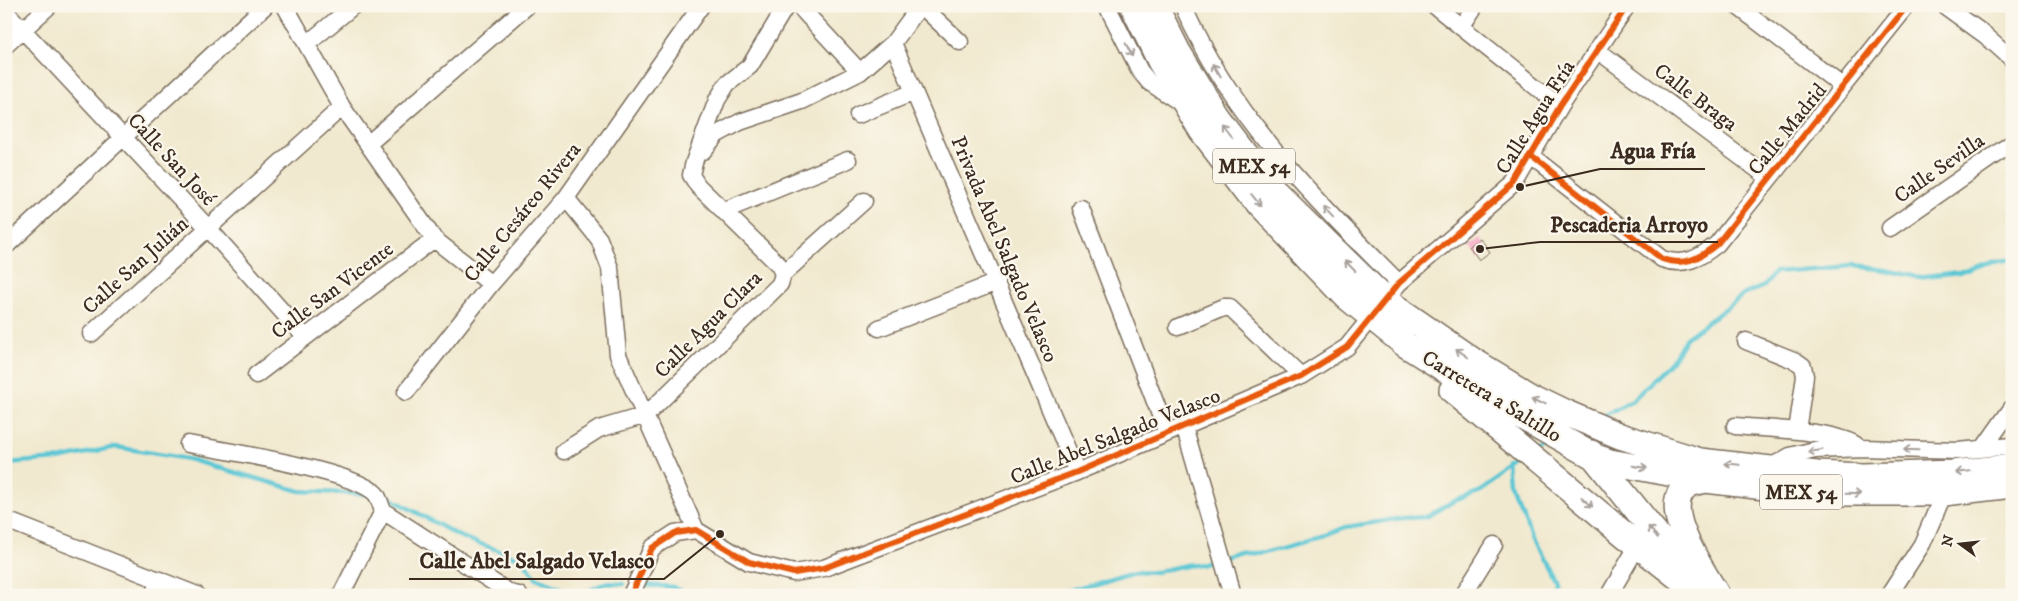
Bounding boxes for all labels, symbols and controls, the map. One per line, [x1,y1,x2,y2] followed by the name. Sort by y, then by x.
[1125,42,1134,57] one-way arrow
[1490,56,1581,179] street label: Calle Agua Fría
[1649,58,1742,138] street label: Calle Braga
[1212,63,1222,77] one-way arrow
[1743,78,1833,181] street label: Calle Madrid
[122,108,221,212] street label: Calle San José
[1224,127,1235,140] one-way arrow
[1889,128,1990,209] street label: Calle Sevilla
[945,132,1064,366] street label: Privada Abel Salgado Velasco
[1600,132,1705,169] callout: Agua Fría
[458,137,587,288] street label: Calle Cesáreo Rivera
[1609,138,1696,165] text: Agua Fría
[1213,148,1295,184] road number: MEX 54
[1250,194,1261,207] one-way arrow
[1322,205,1334,218] one-way arrow
[1540,205,1718,242] callout: Pescaderia Arroyo
[77,211,194,320] street label: Calle San Julián
[1550,212,1708,239] text: Pescaderia Arroyo
[266,236,399,345] street label: Calle San Vicente
[1344,260,1356,272] one-way arrow
[649,265,768,384] street label: Calle Agua Clara
[1417,345,1566,449] street label: Carretera a Saltillo
[1455,348,1469,358] one-way arrow
[1007,383,1224,491] street label: Calle Abel Salgado Velasco
[1531,395,1546,405] one-way arrow
[1903,445,1920,455] one-way arrow
[1807,446,1823,456] one-way arrow
[1724,459,1740,469] one-way arrow
[1632,462,1648,472] one-way arrow
[1956,467,1972,477] one-way arrow
[1760,474,1842,510] road number: MEX 54
[1845,490,1861,499] one-way arrow
[1580,497,1593,508] one-way arrow
[1936,518,1986,568] north arrow
[1648,526,1659,539] one-way arrow
[1938,533,1959,549] text: N
[409,542,664,579] callout: Calle Abel Salgado Velasco
[420,548,655,575] text: Calle Abel Salgado Velasco

